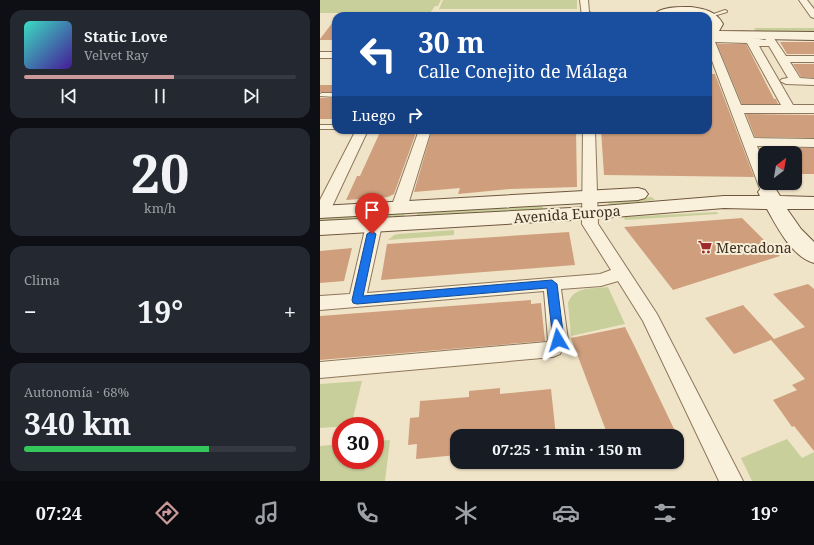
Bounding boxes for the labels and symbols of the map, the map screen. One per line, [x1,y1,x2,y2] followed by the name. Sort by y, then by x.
[758,146,802,190] north arrow
[355,193,389,234] pin
[513,201,621,227] street label: Avenida Europa
[716,238,792,257] place label: Mercadona
[697,239,713,255] supermarket icon: Mercadona
[537,319,579,361] position arrow
[332,417,384,469] speed limit sign: 30

